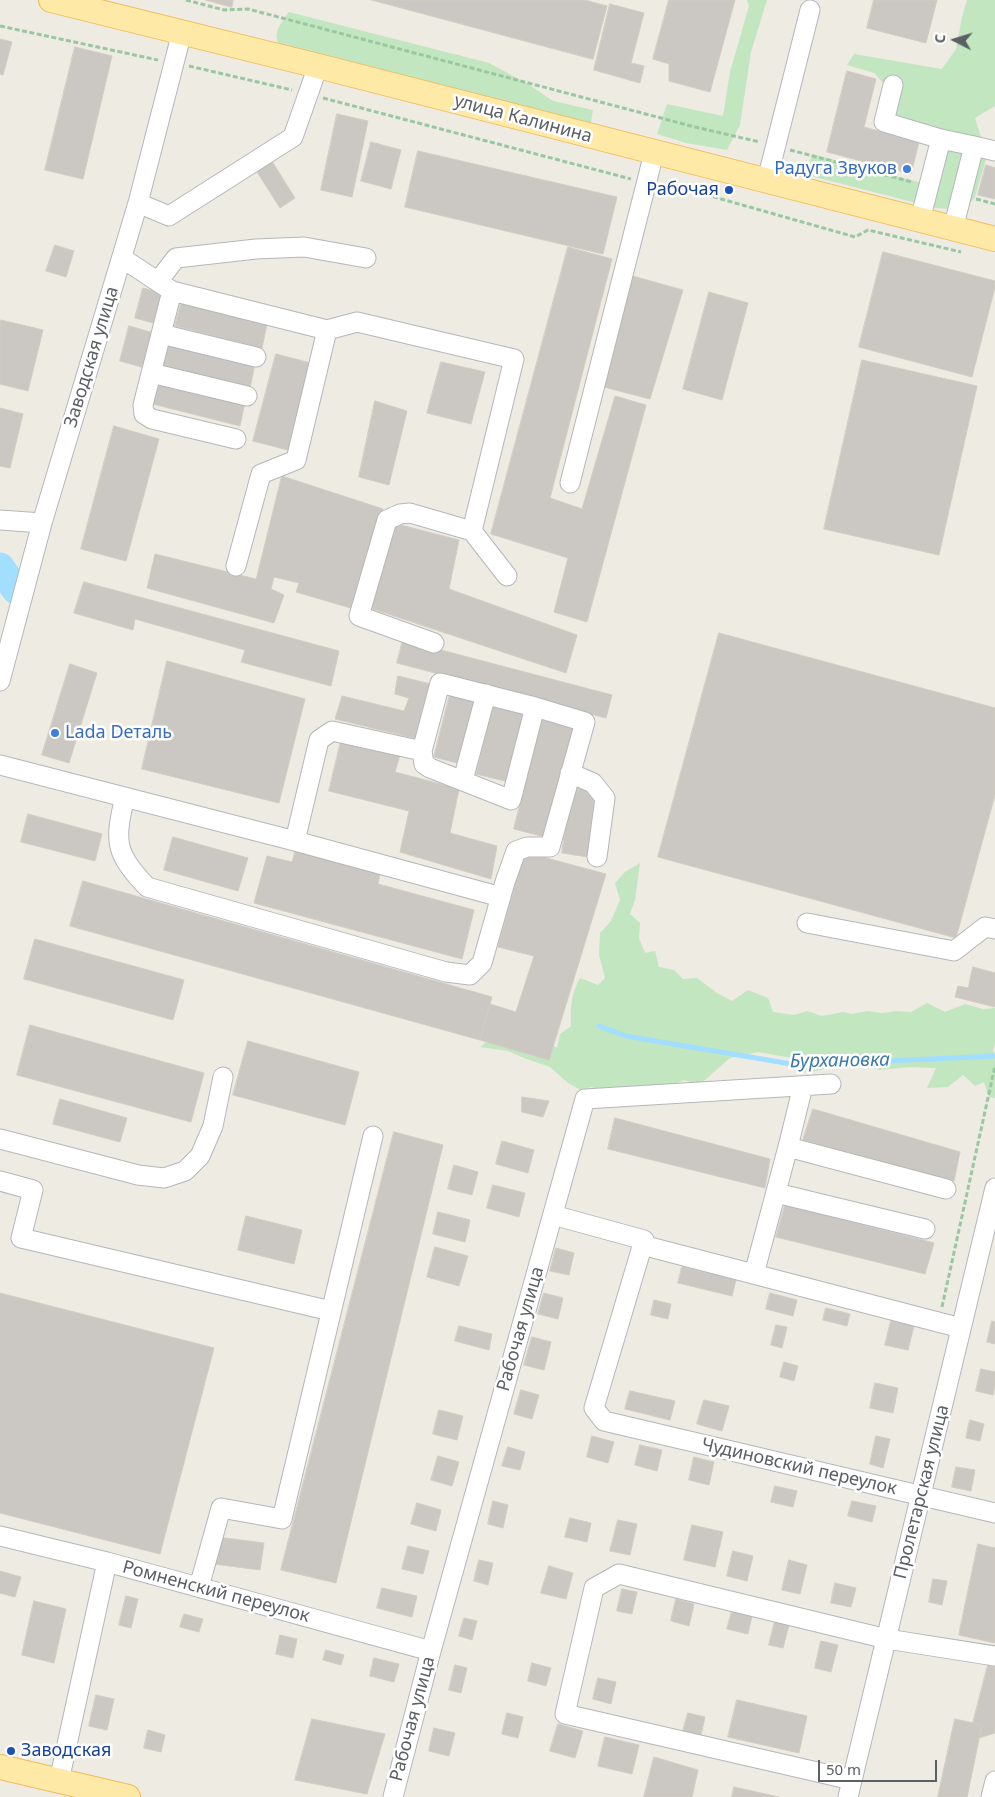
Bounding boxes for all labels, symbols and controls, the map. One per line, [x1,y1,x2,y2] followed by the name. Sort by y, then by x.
[930,15,980,65] north arrow
[930,33,949,44] text: С
[452,90,594,148] street label: улица Калинина
[774,158,897,180] place label: Радуга Звуков
[901,163,913,175] marker: Радуга Звуков
[646,179,719,201] place label: Рабочая
[723,184,735,196] marker: Рабочая
[60,284,124,430] street label: Заводская улица
[65,722,172,744] place label: Lada Dеталь
[49,727,61,739] marker: Lada Dеталь
[790,1049,890,1073] water label: Бурхановка
[493,1264,549,1394] street label: Рабочая улица
[890,1403,954,1581] street label: Пролетарская улица
[699,1434,899,1500] street label: Чудиновский переулок
[120,1557,312,1627] street label: Ромненский переулок
[386,1654,440,1784] street label: Рабочая улица
[21,1740,111,1762] place label: Заводская
[5,1745,17,1757] marker: Заводская
[820,1750,939,1782] scale bar
[826,1759,861,1779] text: 50 m

